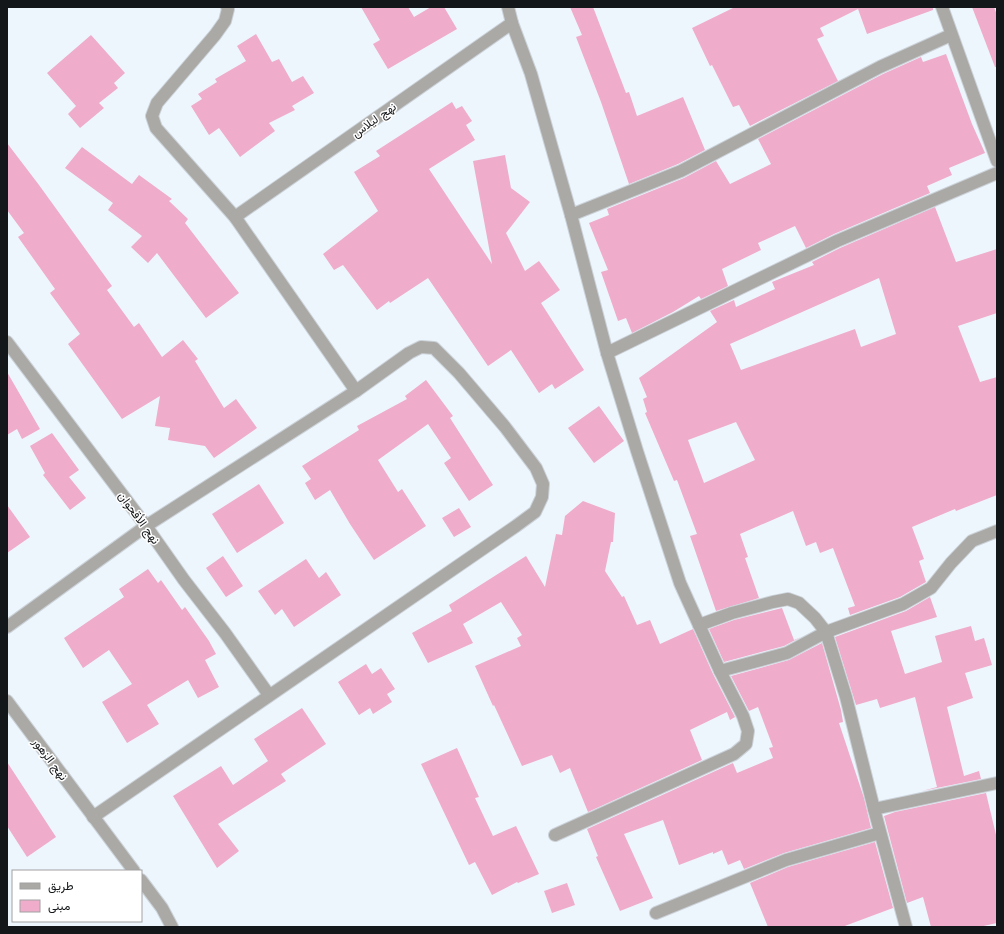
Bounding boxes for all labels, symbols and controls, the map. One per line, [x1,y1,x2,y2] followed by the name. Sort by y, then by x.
[349,100,400,142] street label: نهج ليلاس
[114,489,163,548] street label: نهج الأقحوان
[27,734,70,784] street label: نهج الزهور
[12,870,142,922] legend
[48,879,74,894] text: طريق
[48,899,70,914] text: مبنى

